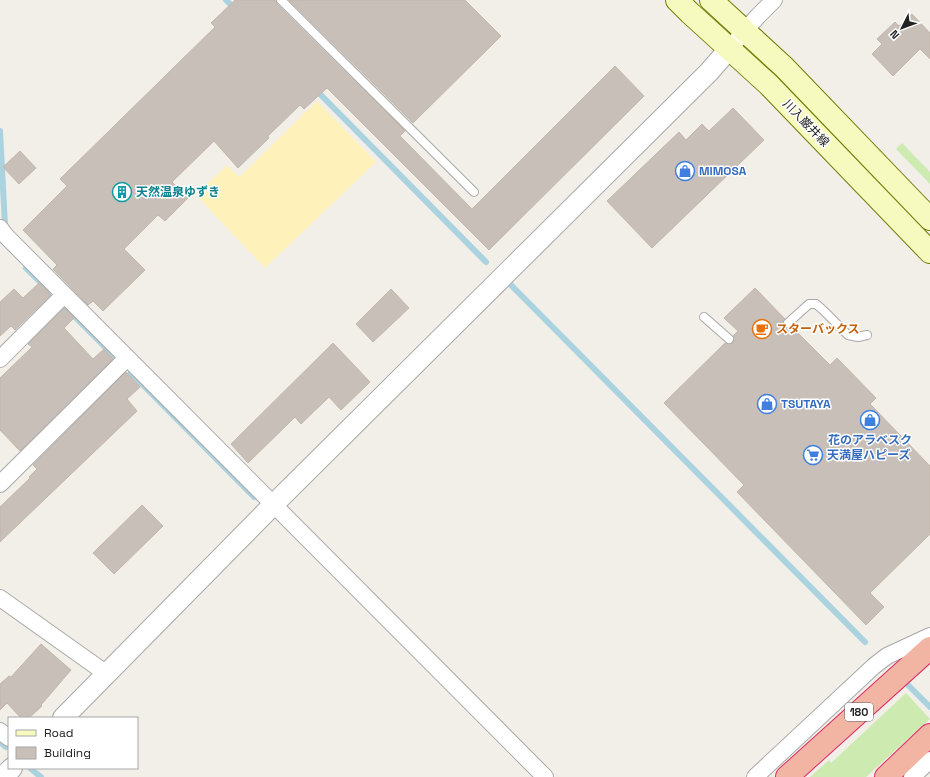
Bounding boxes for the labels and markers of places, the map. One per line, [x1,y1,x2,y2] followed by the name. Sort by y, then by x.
[674,160,696,182] shop icon: MIMOSA
[699,163,747,179] place label: MIMOSA
[111,181,133,203] building icon: 天然温泉ゆずき
[136,184,220,200] place label: 天然温泉ゆずき
[751,318,773,340] cafe icon: スターバックス
[776,321,860,337] place label: スターバックス
[756,393,778,415] shop icon: TSUTAYA
[781,396,831,412] place label: TSUTAYA
[859,409,881,431] shop icon: 花のアラベスク
[828,432,912,448] place label: 花のアラベスク
[802,444,824,466] supermarket icon: 天満屋ハピーズ
[827,447,910,463] place label: 天満屋ハピーズ

